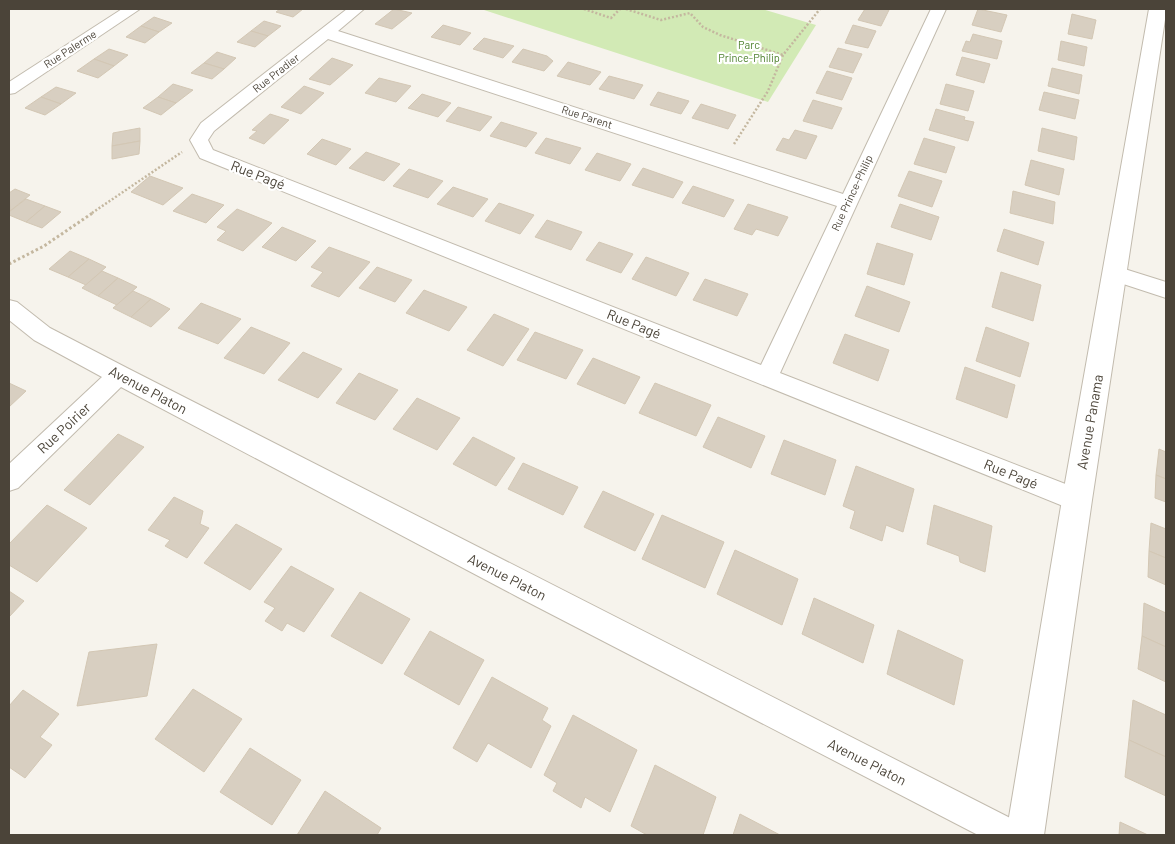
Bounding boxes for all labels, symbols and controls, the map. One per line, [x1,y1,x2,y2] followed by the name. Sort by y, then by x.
[41,27,99,70] street label: Rue Palerme
[718,38,780,64] park label: Parc Prince-Philip
[250,50,302,95] street label: Rue Pradier
[560,102,614,131] street label: Rue Parent
[828,153,875,233] street label: Rue Prince-Philip
[229,156,288,193] street label: Rue Pagé
[605,305,664,342] street label: Rue Pagé
[106,362,190,417] street label: Avenue Platon
[1073,373,1106,471] street label: Avenue Panama
[33,399,94,457] street label: Rue Poirier
[982,455,1041,492] street label: Rue Pagé
[465,549,549,604] street label: Avenue Platon
[825,734,909,789] street label: Avenue Platon

